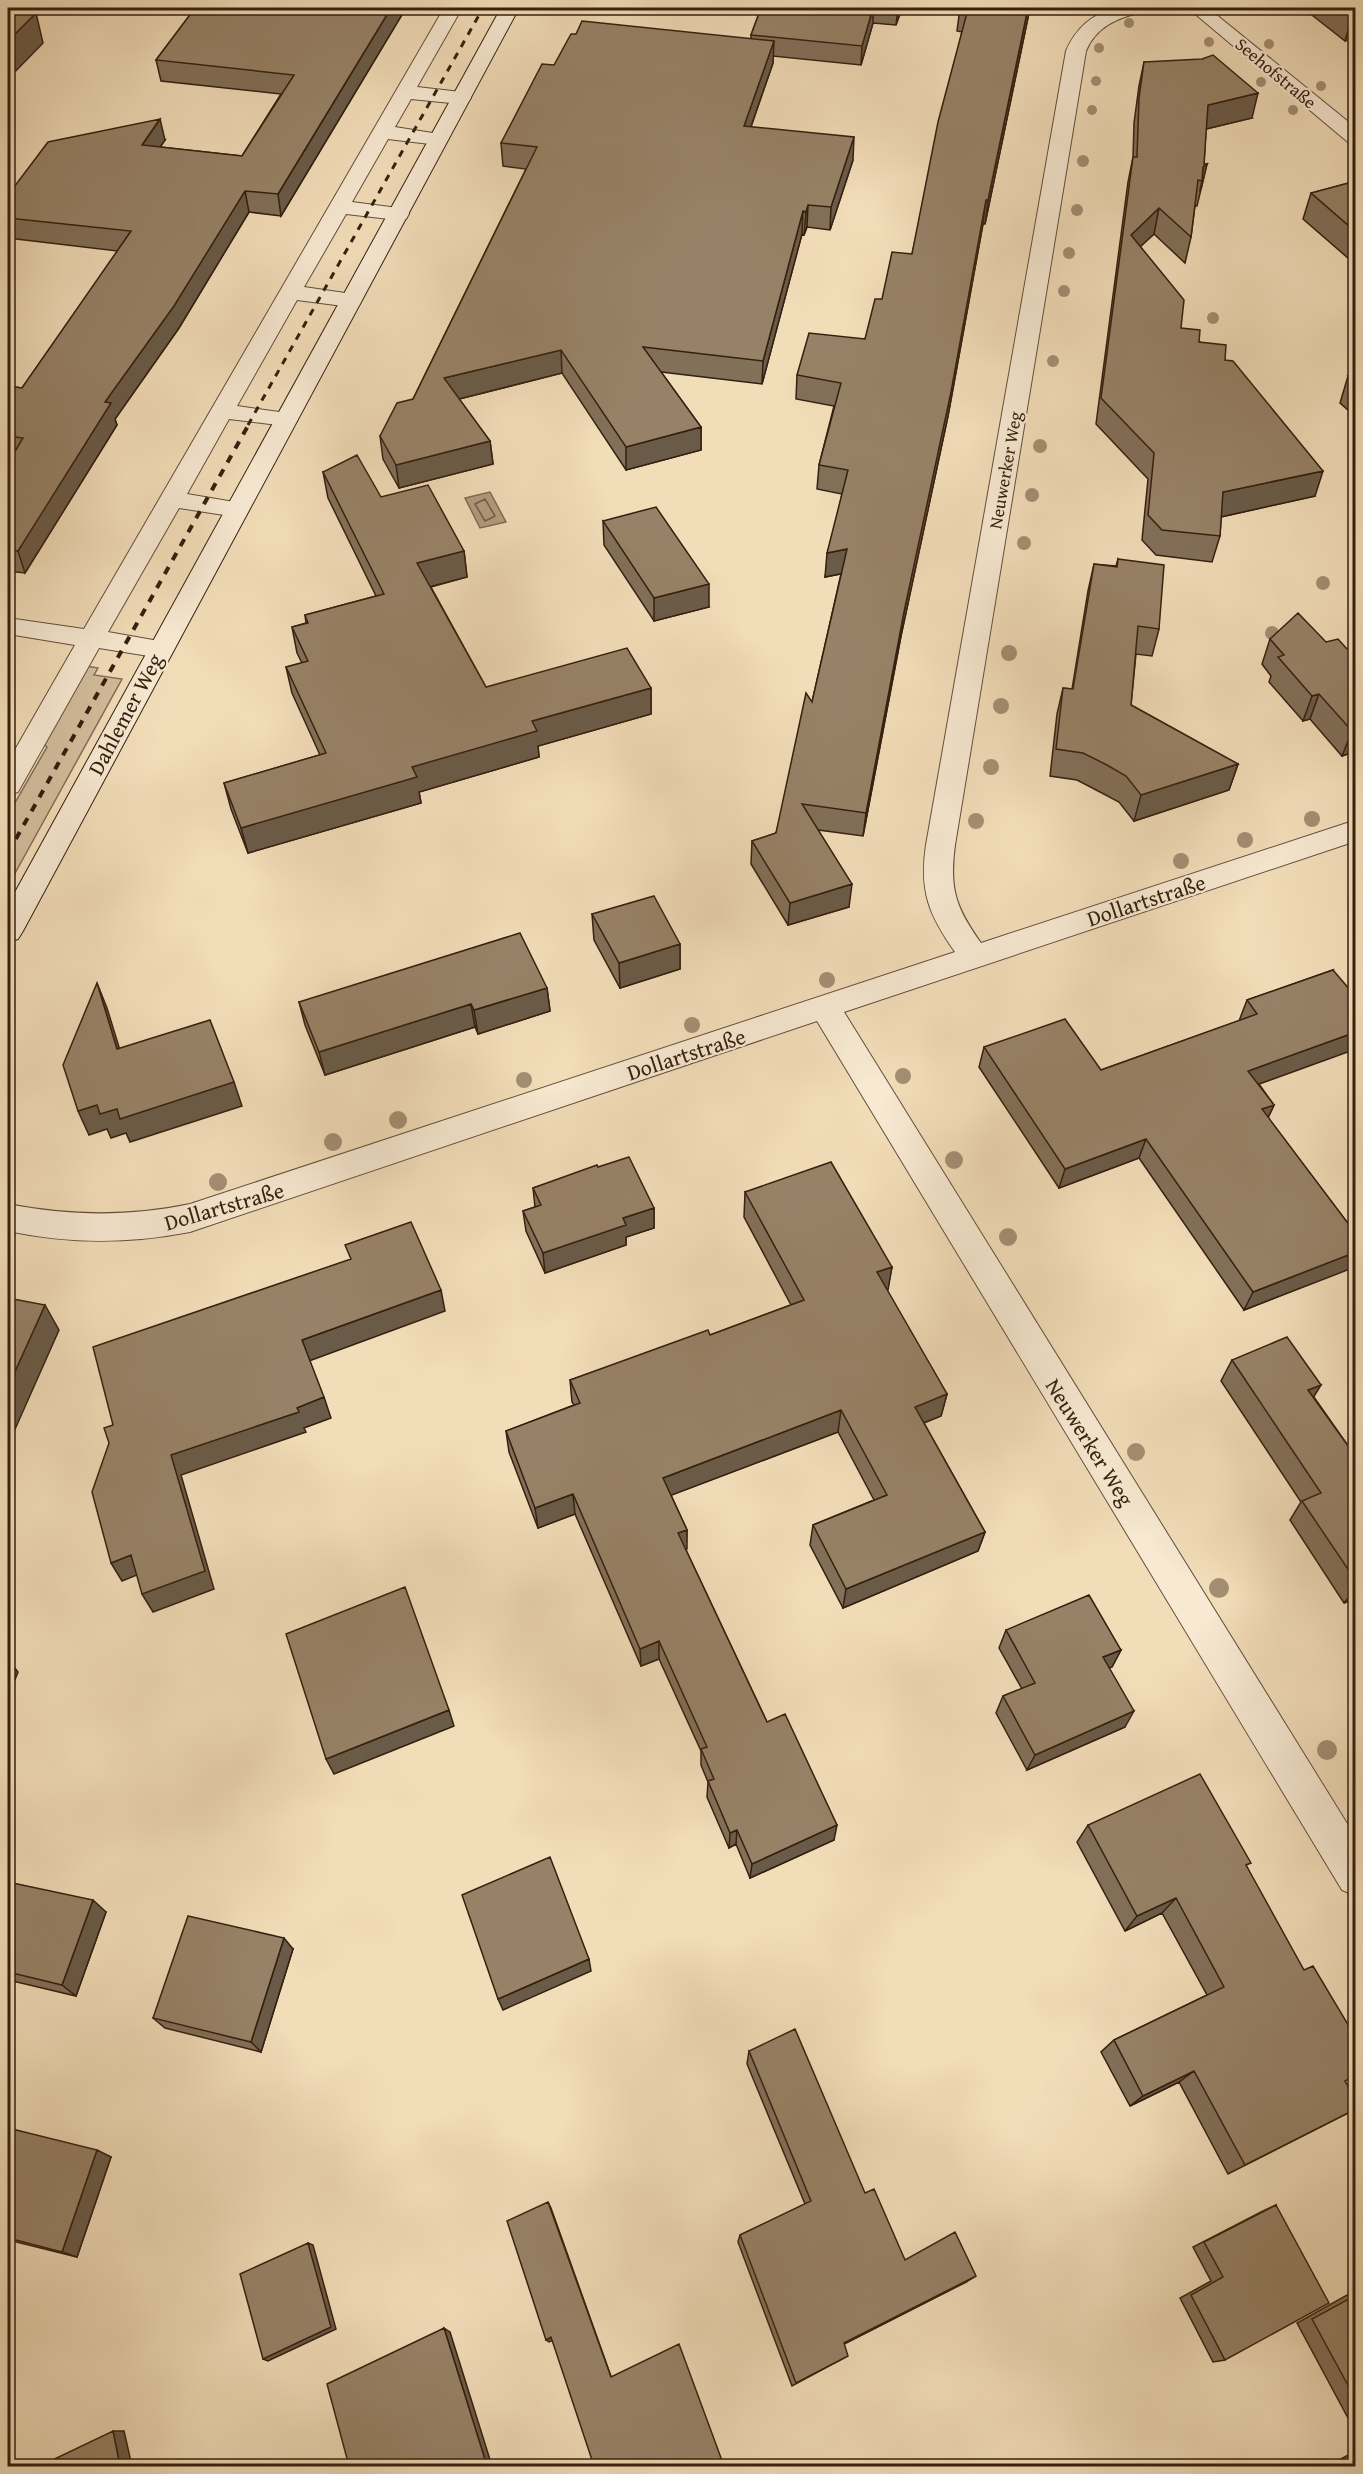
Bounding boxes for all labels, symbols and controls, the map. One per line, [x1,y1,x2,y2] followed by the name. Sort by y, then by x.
[1229,31,1323,115] street label: Seehofstraße
[981,409,1029,531] street label: Neuwerker Weg
[79,647,171,781] street label: Dahlemer Weg
[1082,866,1210,934] street label: Dollartstraße
[622,1020,750,1088] street label: Dollartstraße
[160,1174,288,1238] street label: Dollartstraße
[1038,1372,1142,1512] street label: Neuwerker Weg

